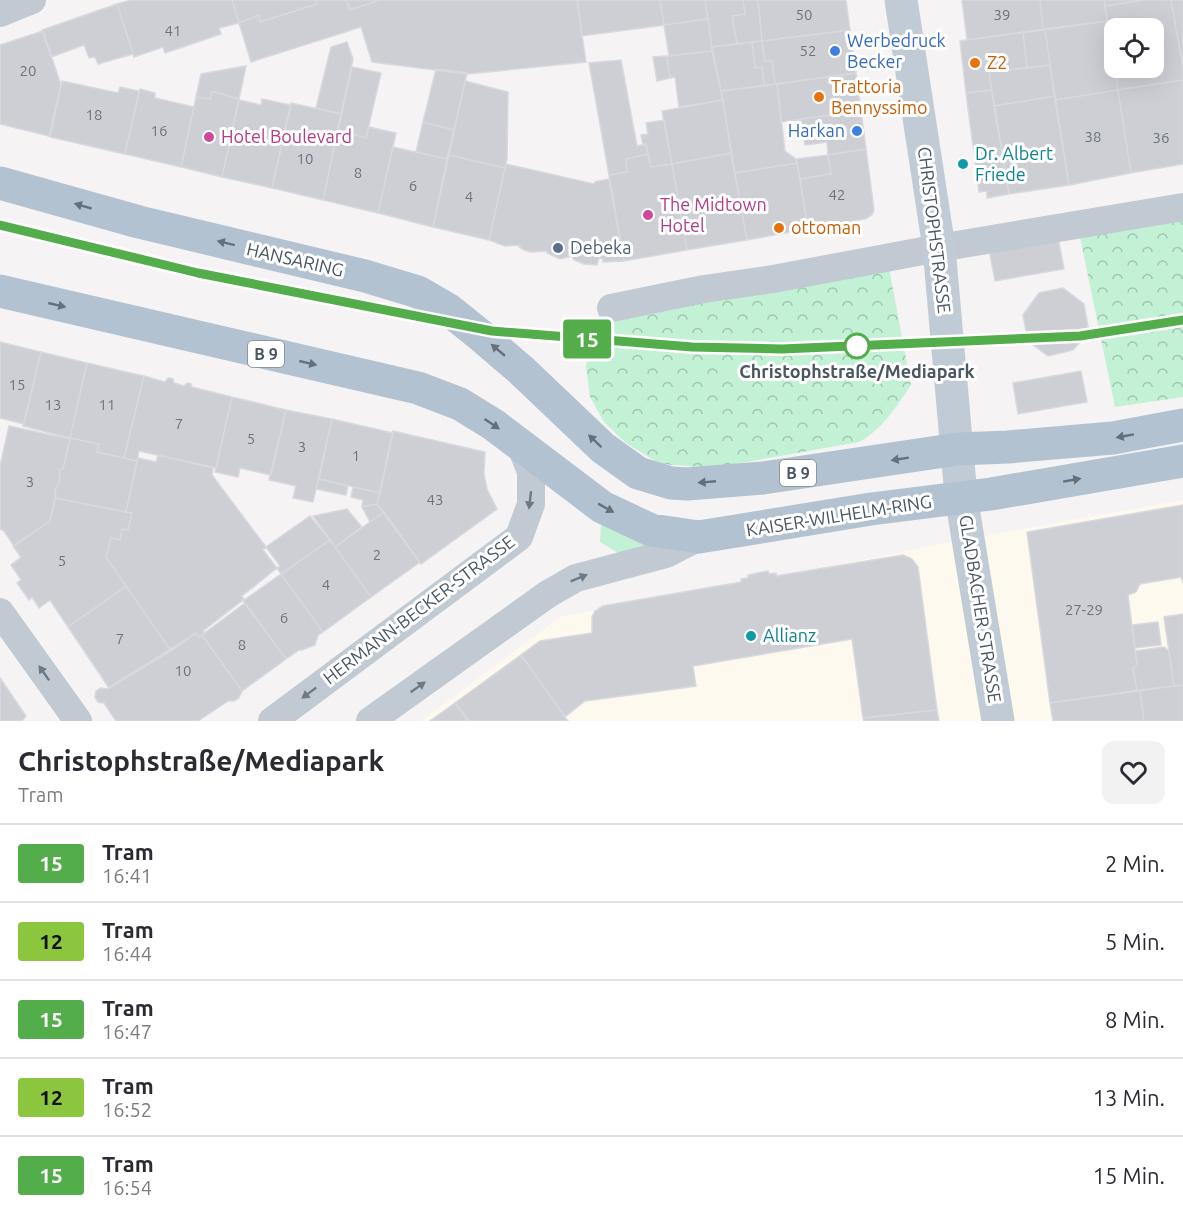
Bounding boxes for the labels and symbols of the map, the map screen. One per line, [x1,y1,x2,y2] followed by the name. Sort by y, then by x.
[796,6,812,23] house number: 50
[994,6,1010,23] house number: 39
[165,22,181,39] house number: 41
[847,30,946,71] place label: Werbedruck Becker
[800,42,816,59] house number: 52
[828,44,842,58] marker: Werbedruck Becker
[987,52,1007,72] place label: Z2
[968,56,982,70] marker: Z2
[20,62,36,79] house number: 20
[831,76,928,117] place label: Trattoria Bennyssimo
[812,90,826,104] marker: Trattoria Bennyssimo
[86,106,102,123] house number: 18
[788,120,845,140] place label: Harkan
[151,122,167,139] house number: 16
[850,124,864,138] marker: Harkan
[221,126,352,146] place label: Hotel Boulevard
[1085,128,1101,145] house number: 38
[1153,129,1169,146] house number: 36
[202,130,216,144] marker: Hotel Boulevard
[975,143,1053,184] place label: Dr. Albert Friede
[915,145,955,314] street label: CHRISTOPHSTRASSE
[297,150,313,167] house number: 10
[956,157,970,171] marker: Dr. Albert Friede
[354,164,362,181] house number: 8
[409,177,417,194] house number: 6
[829,186,845,203] house number: 42
[465,188,473,205] house number: 4
[660,194,767,235] place label: The Midtown Hotel
[74,201,92,210] one-way arrow
[641,208,655,222] marker: The Midtown Hotel
[791,217,861,237] place label: ottoman
[772,221,786,235] marker: ottoman
[570,237,631,257] place label: Debeka
[217,238,235,248] one-way arrow
[245,238,346,280] street label: HANSARING
[551,241,565,255] marker: Debeka
[48,300,66,310] one-way arrow
[560,320,614,358] line badge: 15
[844,333,870,359] marker: Christophstraße/Mediapark
[248,341,284,367] road number: B 9
[491,344,506,357] one-way arrow
[299,359,318,368] one-way arrow
[739,361,975,381] place label: Christophstraße/Mediapark
[9,376,25,393] house number: 15
[45,396,61,413] house number: 13
[99,396,115,413] house number: 11
[175,415,183,432] house number: 7
[483,418,499,430] one-way arrow
[247,430,255,447] house number: 5
[1116,431,1135,440] one-way arrow
[588,434,602,448] one-way arrow
[298,438,306,455] house number: 3
[352,447,360,464] house number: 1
[891,455,910,464] one-way arrow
[780,460,816,486] road number: B 9
[26,473,34,490] house number: 3
[1062,475,1081,484] one-way arrow
[697,477,716,487] one-way arrow
[745,490,933,540] street label: KAISER-WILHELM-RING
[427,491,443,508] house number: 43
[525,491,534,510] one-way arrow
[598,503,615,513] one-way arrow
[956,513,1006,704] street label: GLADBACHER STRASSE
[319,531,518,688] street label: HERMANN-BECKER-STRASSE
[373,546,381,563] house number: 2
[58,552,66,569] house number: 5
[570,573,588,582] one-way arrow
[322,576,330,593] house number: 4
[1065,601,1103,618] house number: 27-29
[280,609,288,626] house number: 6
[763,625,816,645] place label: Allianz
[744,629,758,643] marker: Allianz
[116,630,124,647] house number: 7
[238,636,246,653] house number: 8
[175,662,191,679] house number: 10
[38,666,50,682] one-way arrow
[410,682,426,693] one-way arrow
[302,687,318,699] one-way arrow

